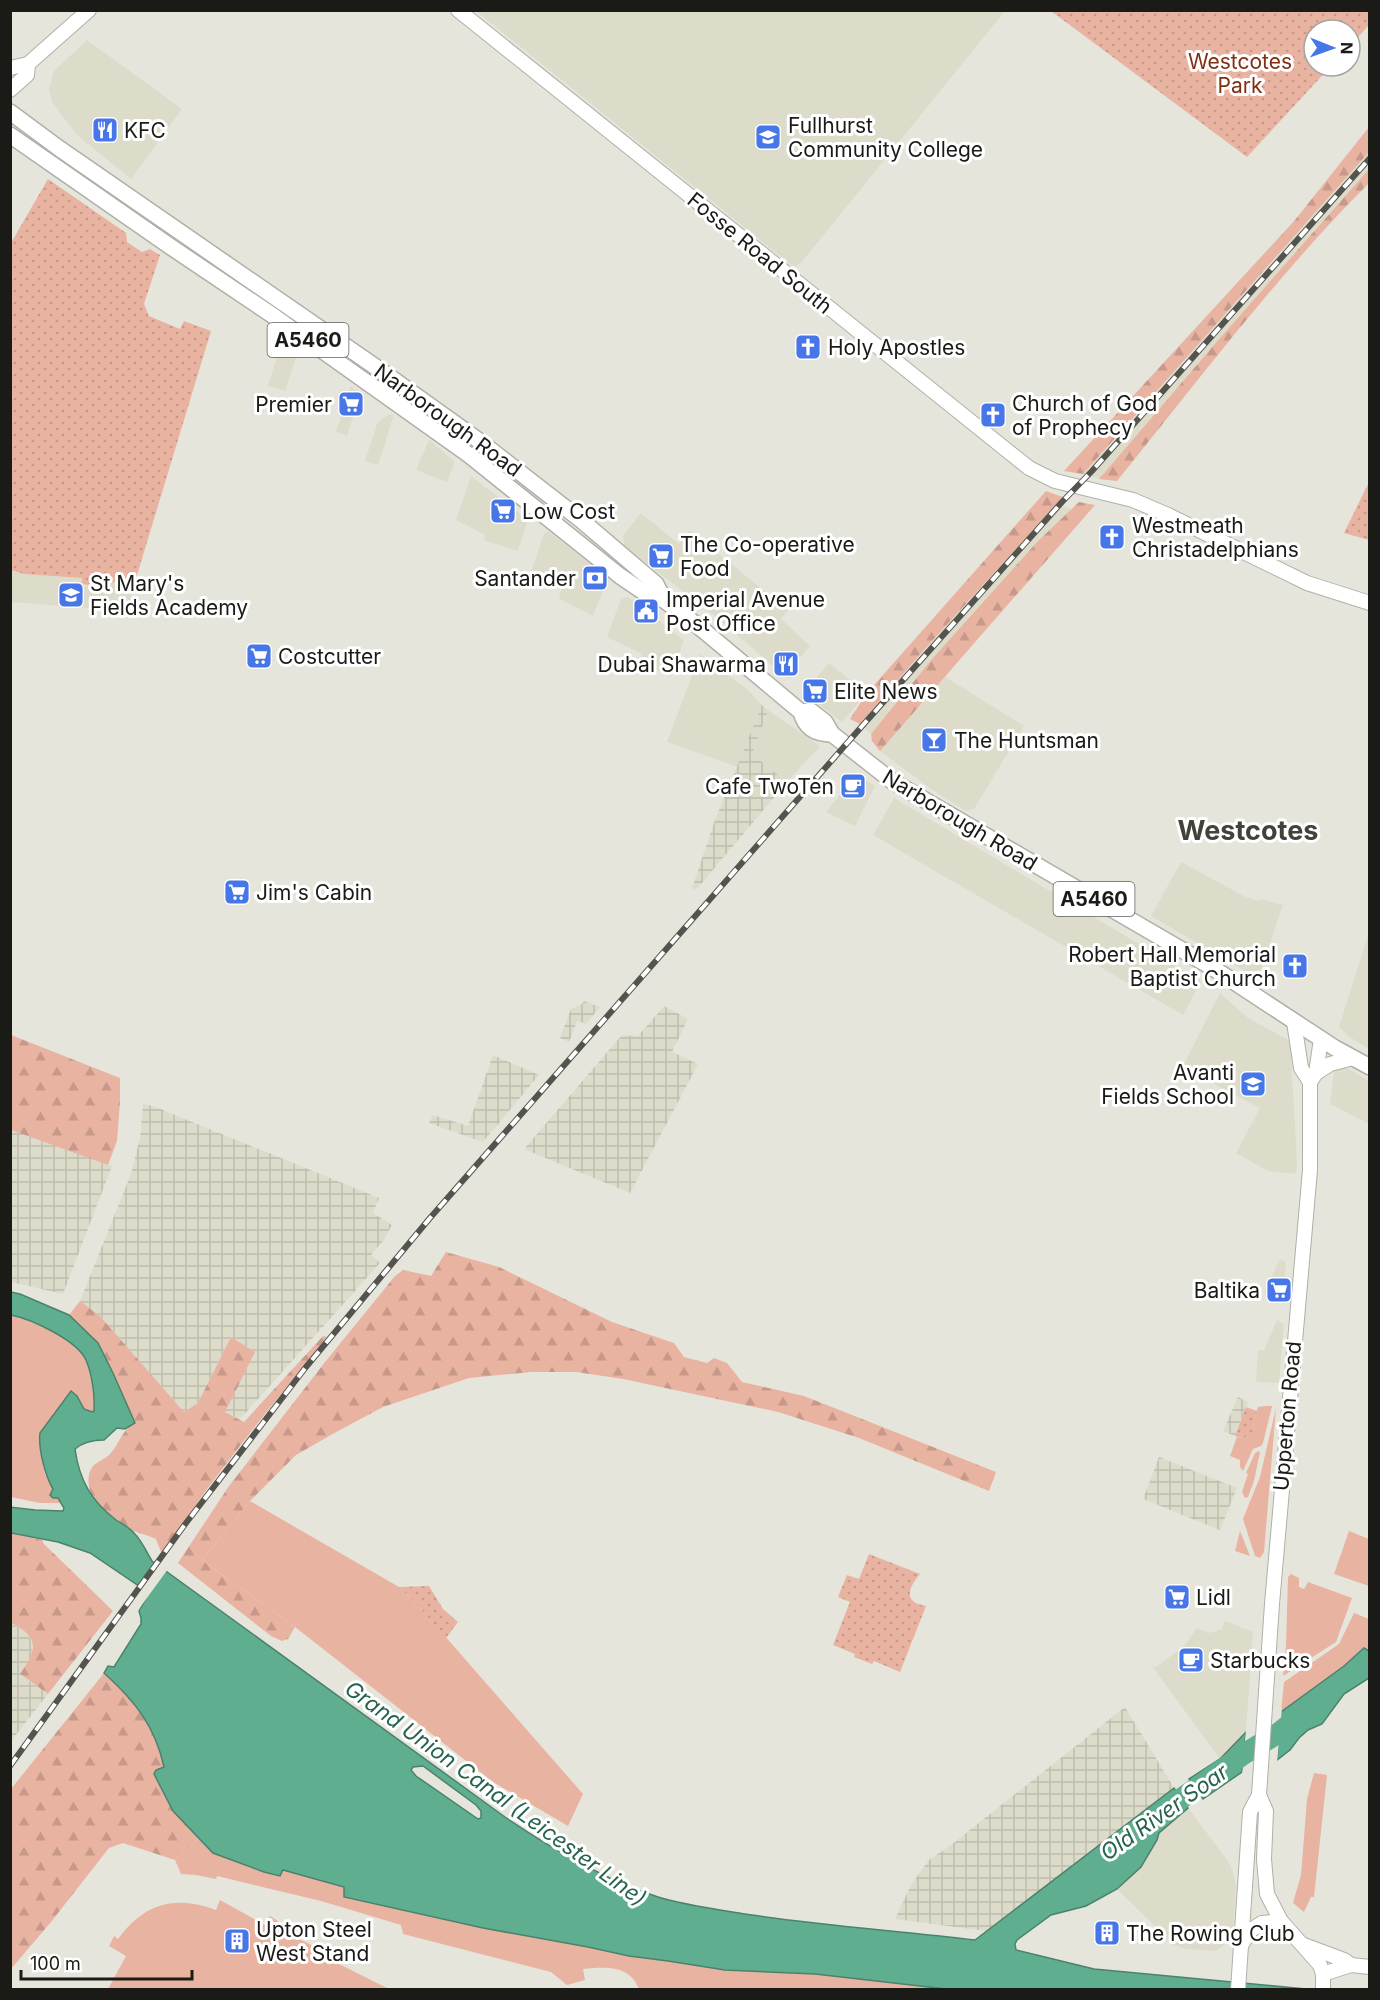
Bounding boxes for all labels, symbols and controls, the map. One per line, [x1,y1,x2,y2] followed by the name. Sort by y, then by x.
[1302,18,1362,78] north arrow
[1337,42,1357,55] text: N
[1188,49,1292,98] park label: Westcotes Park
[788,113,983,162] place label: Fullhurst Community College
[90,115,120,145] restaurant icon: KFC
[124,118,166,143] place label: KFC
[753,122,783,152] school or university icon: Fullhurst Community College
[683,187,837,319] street label: Fosse Road South
[268,323,348,357] road number: A5460
[793,332,823,362] church icon: Holy Apostles
[828,335,965,360] place label: Holy Apostles
[370,358,526,482] street label: Narborough Road
[336,389,366,419] supermarket icon: Premier
[1012,391,1157,440] place label: Church of God of Prophecy
[255,392,332,417] place label: Premier
[978,400,1008,430] church icon: Church of God of Prophecy
[488,496,518,526] supermarket icon: Low Cost
[522,499,615,524] place label: Low Cost
[1132,513,1299,562] place label: Westmeath Christadelphians
[1097,522,1127,552] church icon: Westmeath Christadelphians
[680,532,855,581] place label: The Co-operative Food
[646,541,676,571] supermarket icon: The Co-operative Food
[580,563,610,593] bank icon: Santander
[474,566,576,591] place label: Santander
[90,571,248,620] place label: St Mary's Fields Academy
[56,580,86,610] school or university icon: St Mary's Fields Academy
[666,587,825,636] place label: Imperial Avenue Post Office
[631,596,661,626] public building icon: Imperial Avenue Post Office
[244,641,274,671] supermarket icon: Costcutter
[278,644,381,669] place label: Costcutter
[771,649,801,679] restaurant icon: Dubai Shawarma
[597,652,766,677] place label: Dubai Shawarma
[800,676,830,706] supermarket icon: Elite News
[834,679,938,704] place label: Elite News
[919,725,949,755] bar icon: The Huntsman
[954,728,1099,753] place label: The Huntsman
[878,764,1042,876] street label: Narborough Road
[838,771,868,801] cafe icon: Cafe TwoTen
[705,774,834,799] place label: Cafe TwoTen
[1178,814,1318,847] district label: Westcotes
[222,877,252,907] supermarket icon: Jim's Cabin
[256,880,372,905] place label: Jim's Cabin
[1054,882,1134,916] road number: A5460
[1068,942,1276,991] place label: Robert Hall Memorial Baptist Church
[1280,951,1310,981] church icon: Robert Hall Memorial Baptist Church
[1101,1060,1234,1109] place label: Avanti Fields School
[1238,1069,1268,1099] school or university icon: Avanti Fields School
[1264,1275,1294,1305] supermarket icon: Baltika
[1194,1278,1260,1303] place label: Baltika
[1268,1340,1306,1492] street label: Upperton Road
[1162,1582,1192,1612] supermarket icon: Lidl
[1196,1585,1231,1610] place label: Lidl
[1176,1645,1206,1675] cafe icon: Starbucks
[1210,1648,1310,1673] place label: Starbucks
[340,1675,652,1911] water label: Grand Union Canal (Leicester Line)
[1095,1758,1233,1866] water label: Old River Soar
[256,1917,372,1966] place label: Upton Steel West Stand
[1092,1918,1122,1948] building icon: The Rowing Club
[1126,1921,1295,1946] place label: The Rowing Club
[222,1926,252,1956] building icon: Upton Steel West Stand
[21,1943,192,1981] scale bar
[30,1953,81,1974] text: 100 m

